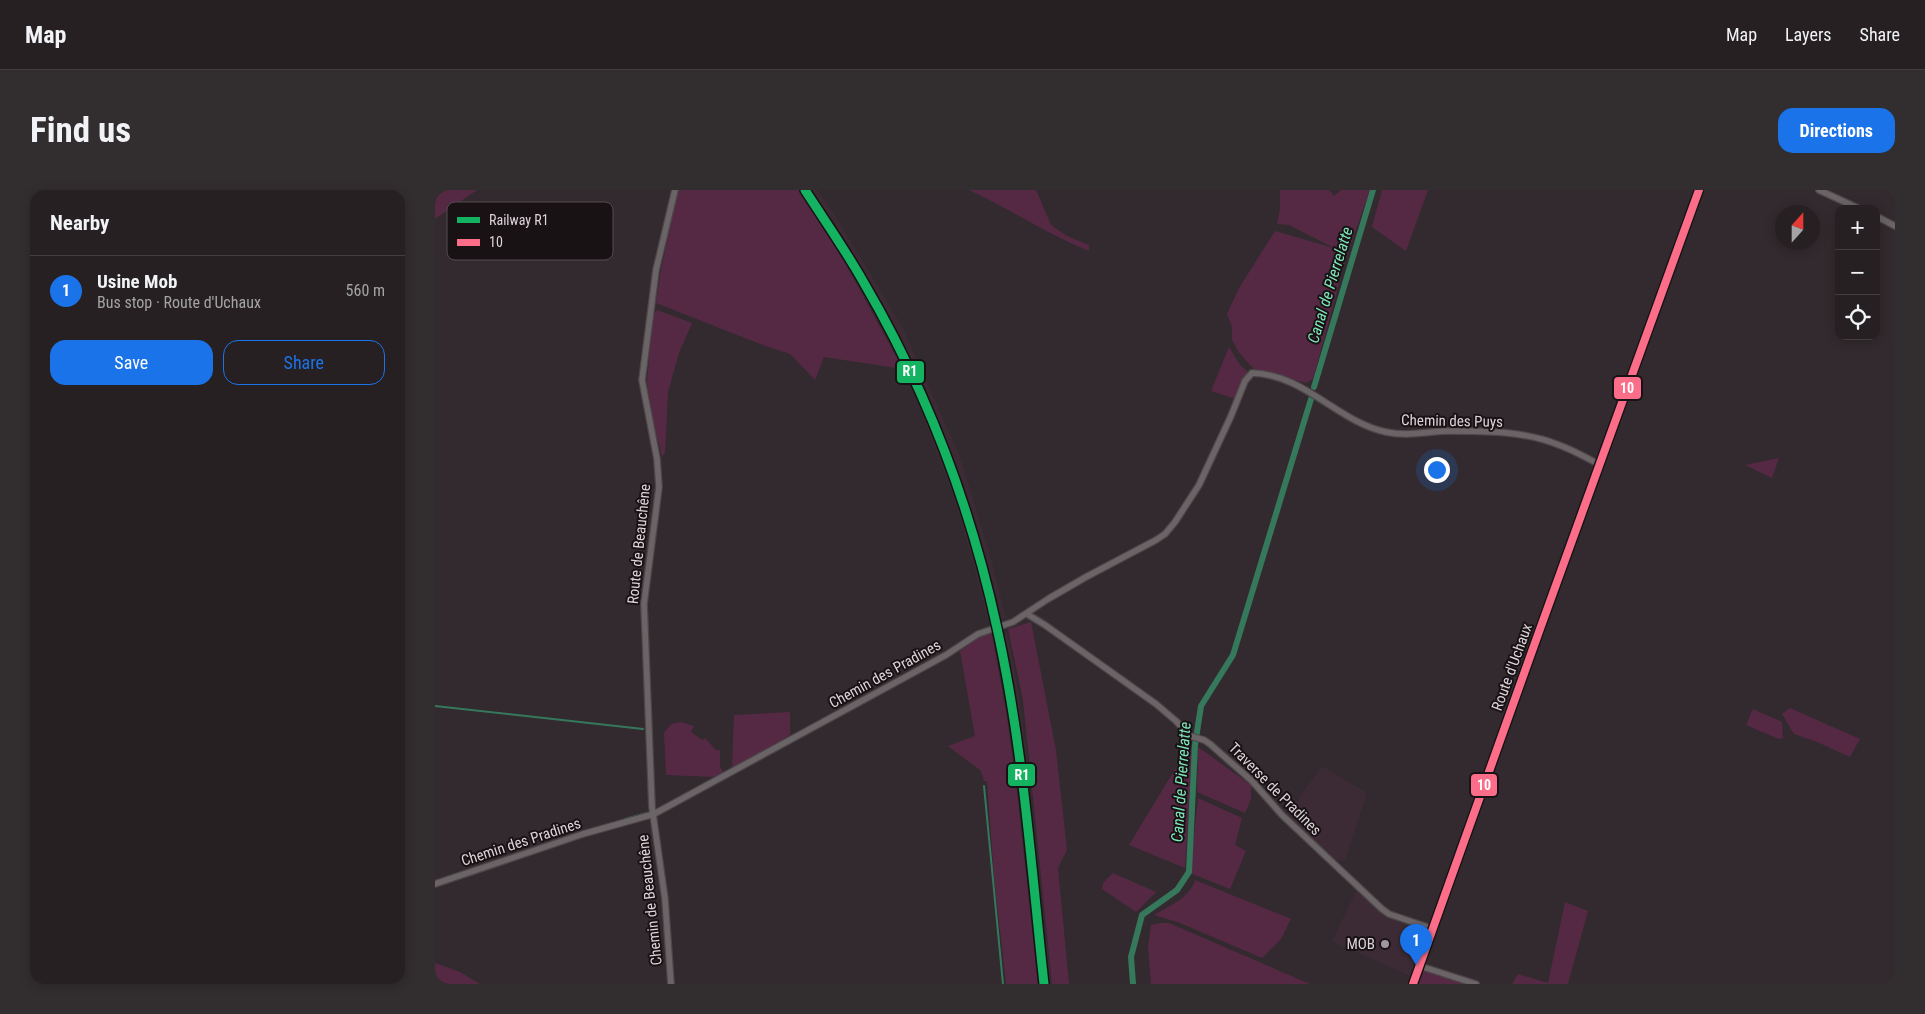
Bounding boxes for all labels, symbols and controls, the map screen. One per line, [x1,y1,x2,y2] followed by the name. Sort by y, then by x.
[25,21,66,49] text: Map
[1726,24,1757,45] text: Map
[1785,24,1832,45] text: Layers
[1860,24,1900,45] text: Share
[1778,108,1895,153] button: Directions
[30,110,131,151] text: Find us
[447,202,613,260] legend
[1775,205,1820,250] north arrow
[1835,205,1880,340] map controls
[1835,205,1880,250] button: +
[50,211,109,235] text: Nearby
[489,212,549,228] text: Railway R1
[1303,225,1357,345] water label: Canal de Pierrelatte
[489,234,503,250] text: 10
[1835,250,1880,295] button: −
[97,270,177,293] text: Usine Mob
[62,281,70,300] text: 1
[346,281,385,300] text: 560 m
[97,293,261,312] text: Bus stop · Route d'Uchaux
[1835,295,1880,340] button: locate
[50,340,213,385] button: Save
[223,340,385,385] button: Share
[896,360,925,384] line badge: R1
[903,363,917,379] text: R1
[1613,376,1642,400] line badge: 10
[1620,380,1634,396] text: 10
[1401,411,1503,431] street label: Chemin des Puys
[1424,457,1450,483] your location
[624,483,654,605] street label: Route de Beauchêne
[1488,621,1536,713] street label: Route d'Uchaux
[826,636,944,712] street label: Chemin des Pradines
[1167,721,1195,843] water label: Canal de Pierrelatte
[1225,739,1325,839] street label: Traverse de Pradines
[1007,763,1036,787] line badge: R1
[1015,767,1029,783] text: R1
[1470,773,1498,797] line badge: 10
[1477,777,1491,793] text: 10
[459,814,583,870] street label: Chemin des Pradines
[634,834,666,966] street label: Chemin de Beauchêne
[1400,924,1432,965] pin: 1
[1346,935,1375,953] place label: MOB
[1379,938,1391,950] marker: MOB

